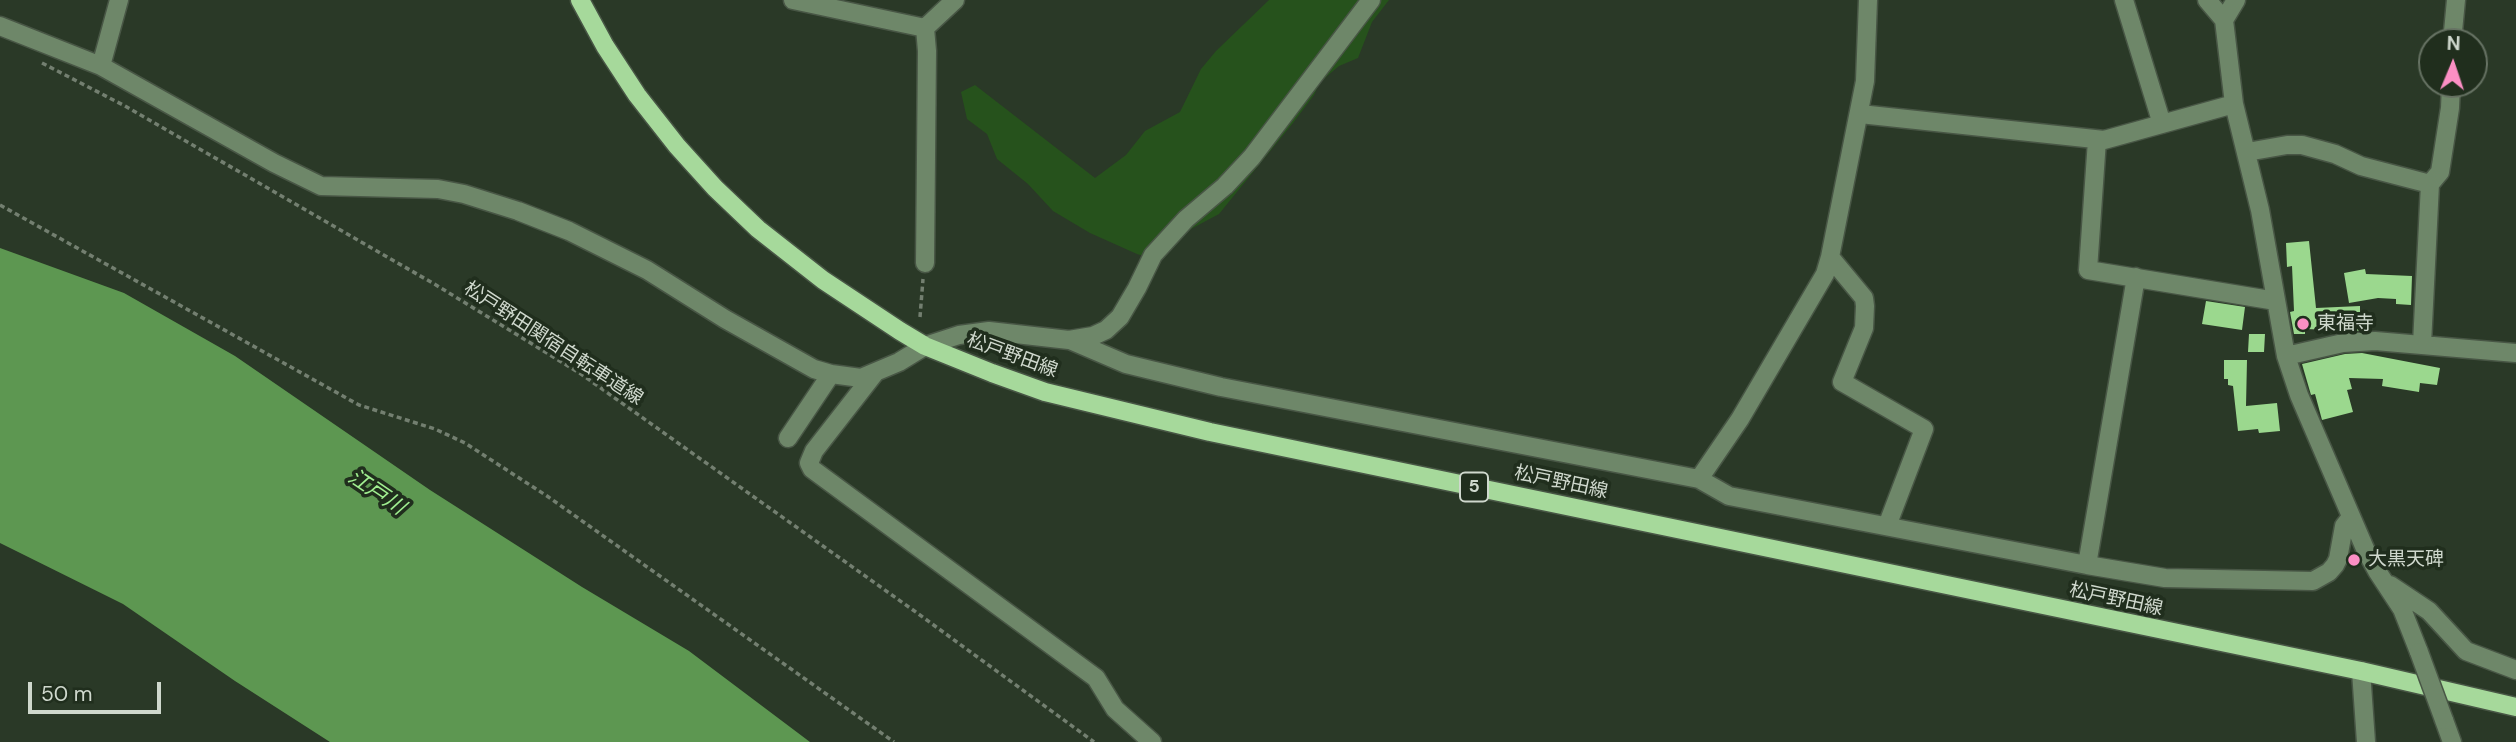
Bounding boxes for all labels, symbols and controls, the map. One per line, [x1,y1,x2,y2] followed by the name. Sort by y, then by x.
[2418,28,2488,98] north arrow
[2446,31,2461,56] text: N
[459,278,647,410] street label: 松戸野田関宿自転車道線
[2317,313,2374,335] place label: 東福寺
[2295,316,2311,332] marker: 東福寺
[963,329,1061,383] street label: 松戸野田線
[1512,462,1610,504] street label: 松戸野田線
[343,465,409,521] water label: 江戸川
[1460,472,1488,502] road number: 5
[2368,549,2444,571] place label: 大黒天碑
[2346,552,2362,568] marker: 大黒天碑
[2067,579,2165,621] street label: 松戸野田線
[32,668,164,712] scale bar
[41,680,92,708] text: 50 m

